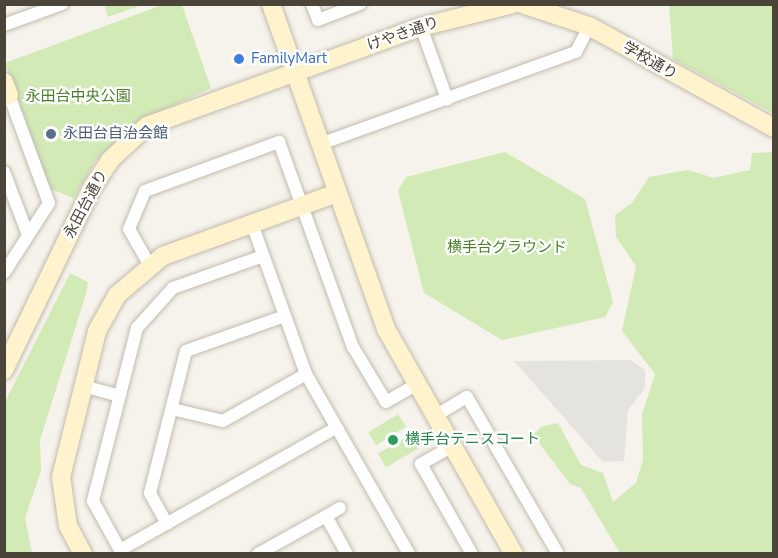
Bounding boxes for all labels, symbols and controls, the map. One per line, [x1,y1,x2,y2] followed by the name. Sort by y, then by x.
[365,13,441,55] street label: けやき通り
[620,38,680,84] street label: 学校通り
[251,50,327,68] place label: FamilyMart
[232,52,246,66] marker: FamilyMart
[26,88,130,106] park label: 永田台中央公園
[63,125,168,143] place label: 永田台自治会館
[44,127,58,141] marker: 永田台自治会館
[60,167,112,241] street label: 永田台通り
[447,239,567,257] park label: 横手台グラウンド
[405,431,540,449] place label: 横手台テニスコート
[386,433,400,447] marker: 横手台テニスコート

